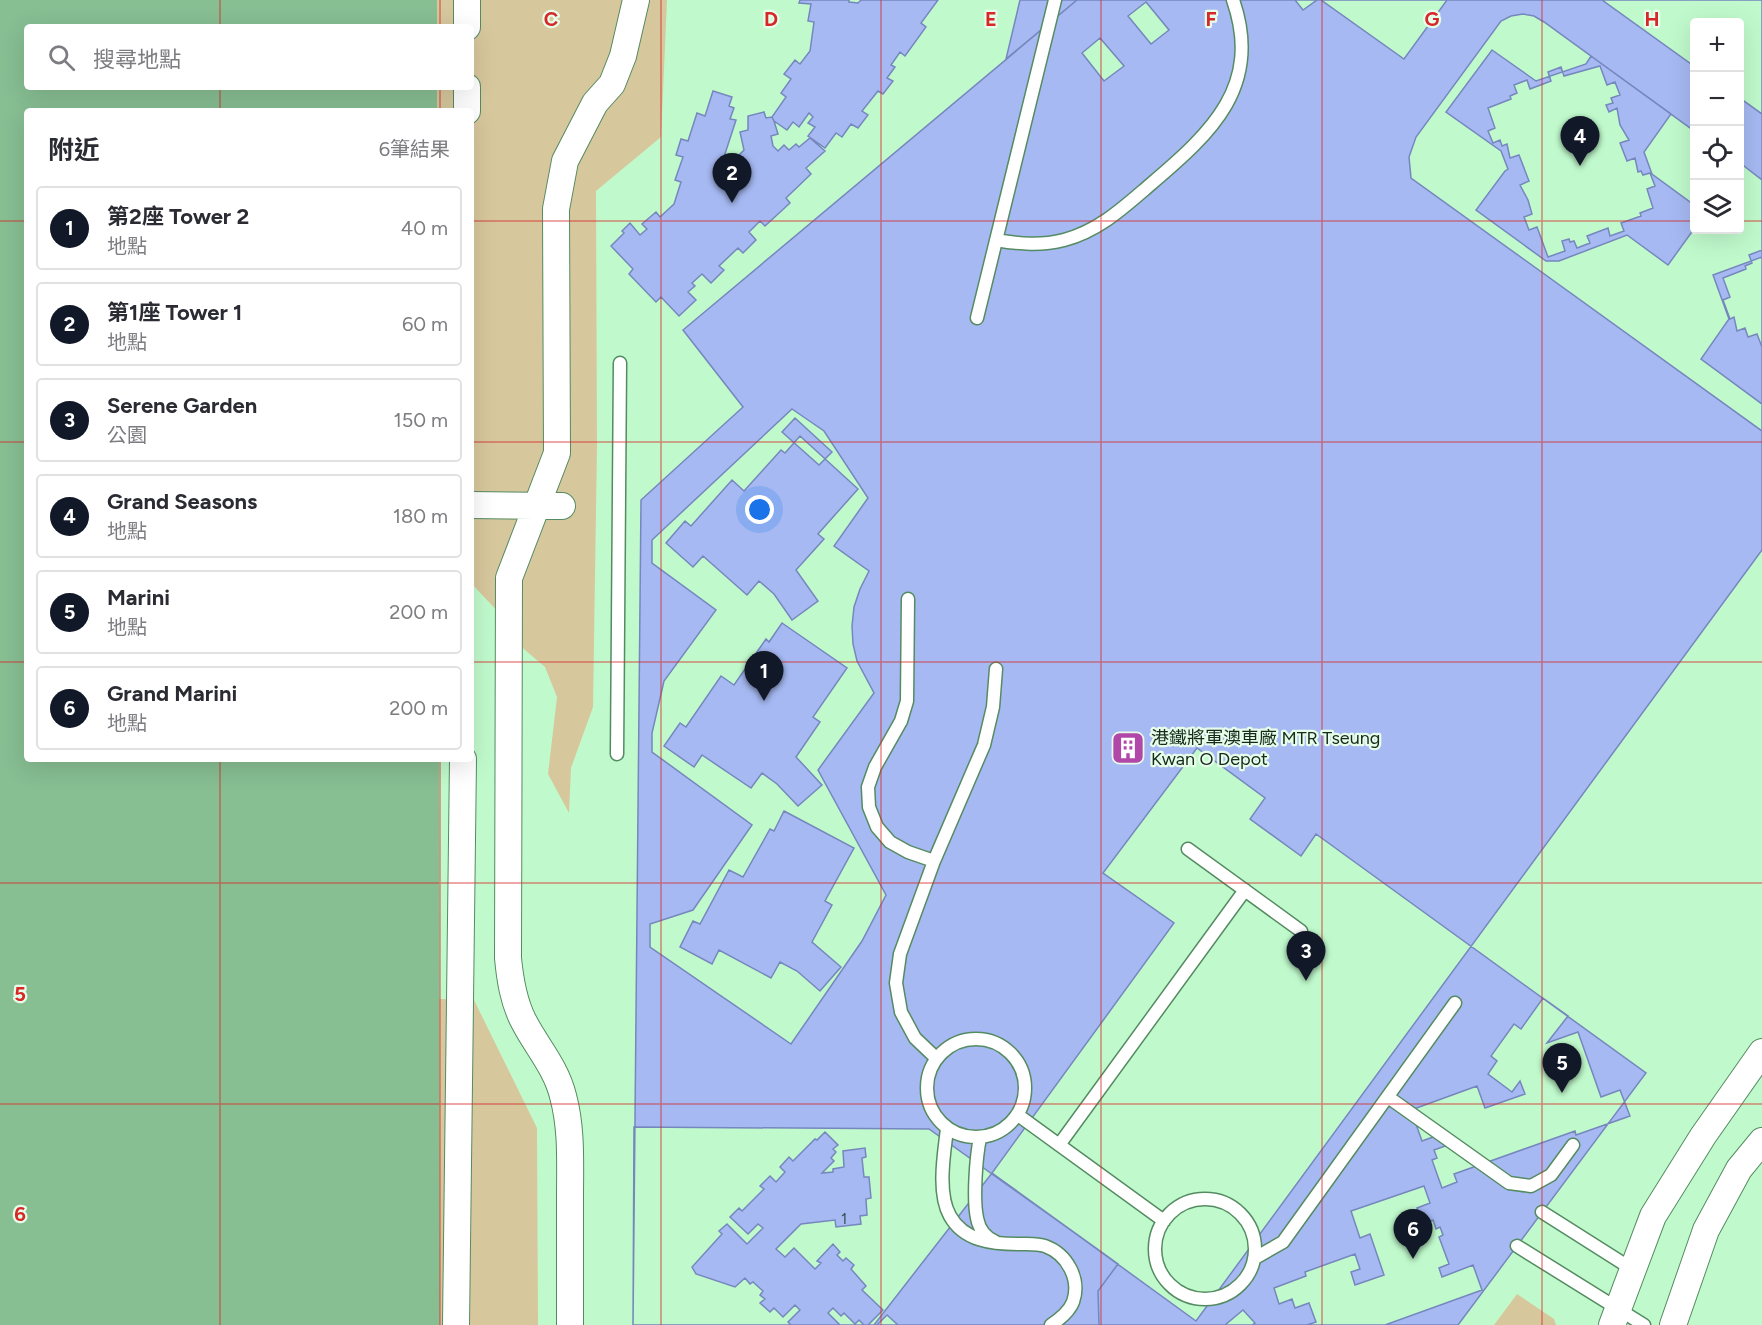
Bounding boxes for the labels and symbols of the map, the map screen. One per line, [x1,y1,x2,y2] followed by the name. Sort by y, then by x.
[544,7,558,31] text: C
[764,7,778,31] text: D
[985,7,997,31] text: E
[1205,7,1217,31] text: F
[1425,7,1440,31] text: G
[1645,7,1660,31] text: H
[1560,116,1600,166] pin: 4
[712,154,752,203] pin: 2
[745,495,774,524] your location
[744,652,783,701] pin: 1
[1151,727,1380,770] place label: 港鐵將軍澳車廠 MTR Tseung Kwan O Depot
[1110,730,1146,766] building icon: 港鐵將軍澳車廠 MTR Tseung Kwan O Depot
[1286,932,1326,981] pin: 3
[14,982,26,1006] text: 5
[1542,1044,1582,1093] pin: 5
[14,1202,26,1226] text: 6
[841,1210,847,1228] house number: 1
[1394,1210,1432,1259] pin: 6

